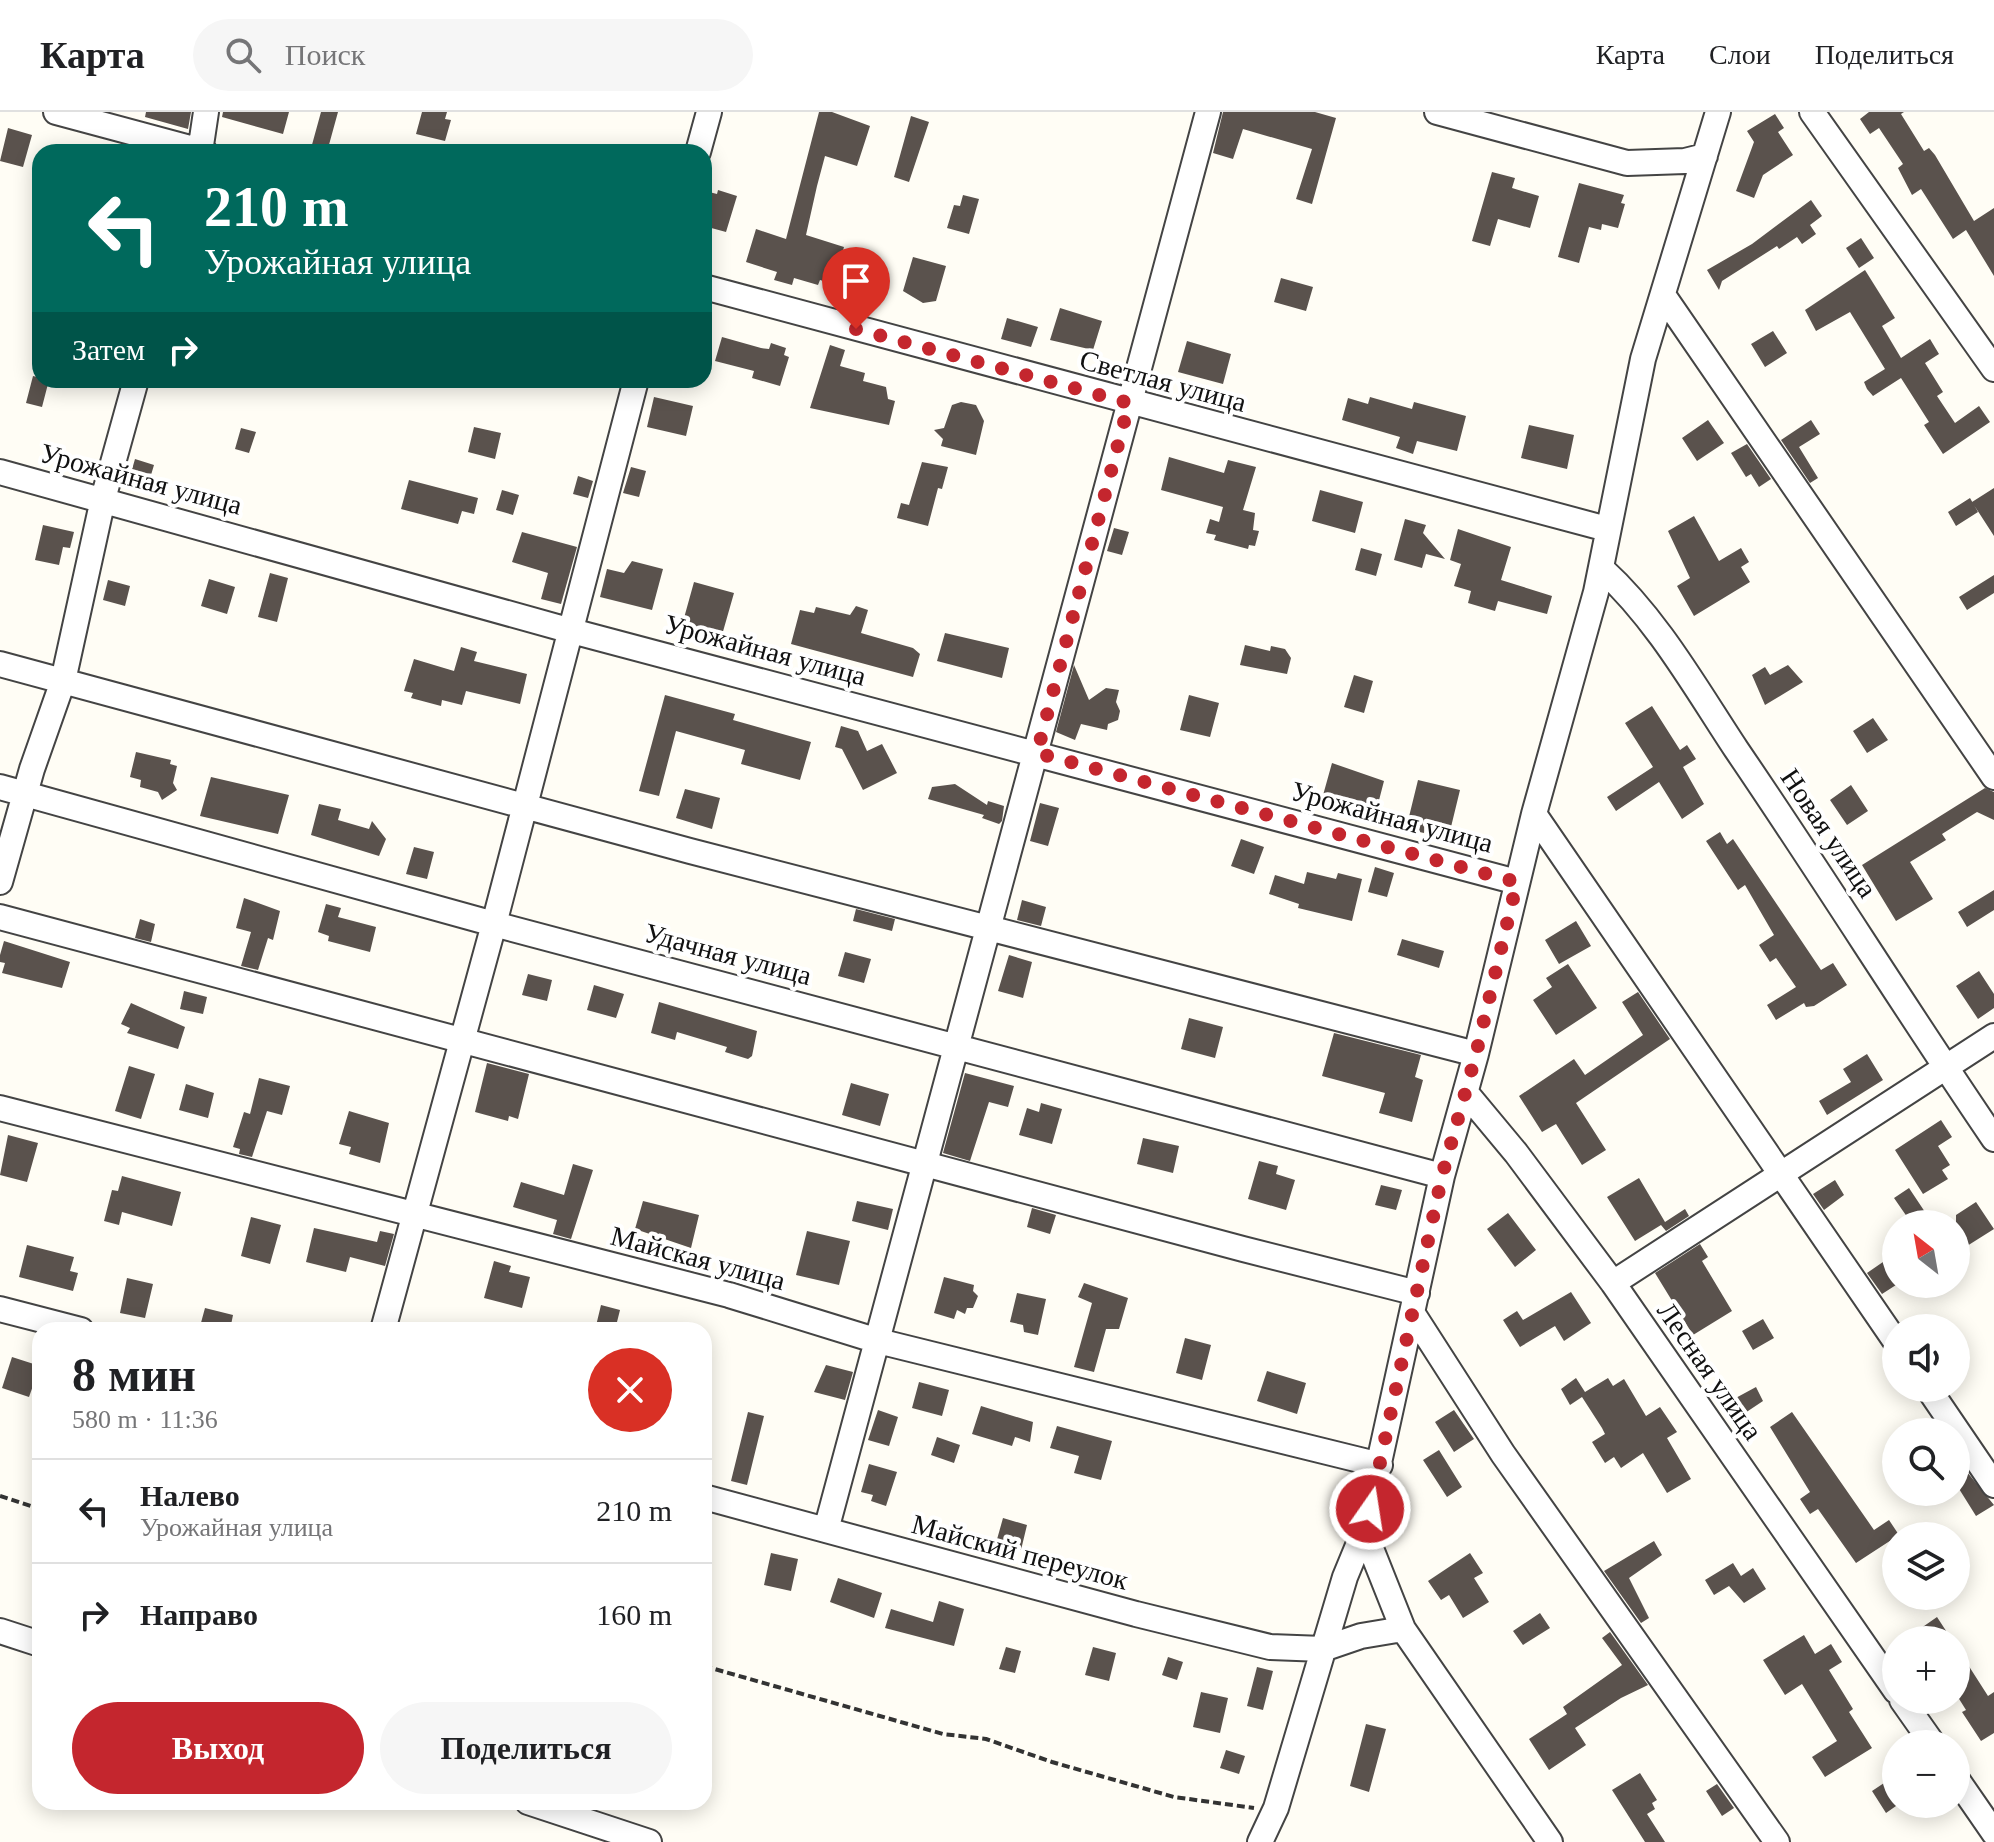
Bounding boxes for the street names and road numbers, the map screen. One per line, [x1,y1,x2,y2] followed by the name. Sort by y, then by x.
[1076,344,1250,418] street label: Светлая улица
[37,437,246,521] street label: Урожайная улица
[661,608,870,692] street label: Урожайная улица
[1775,763,1884,904] street label: Новая улица
[1288,775,1497,859] street label: Урожайная улица
[641,917,816,991] street label: Удачная улица
[607,1220,789,1296] street label: Майская улица
[1651,1296,1769,1446] street label: Лесная улица
[908,1508,1132,1596] street label: Майский переулок

